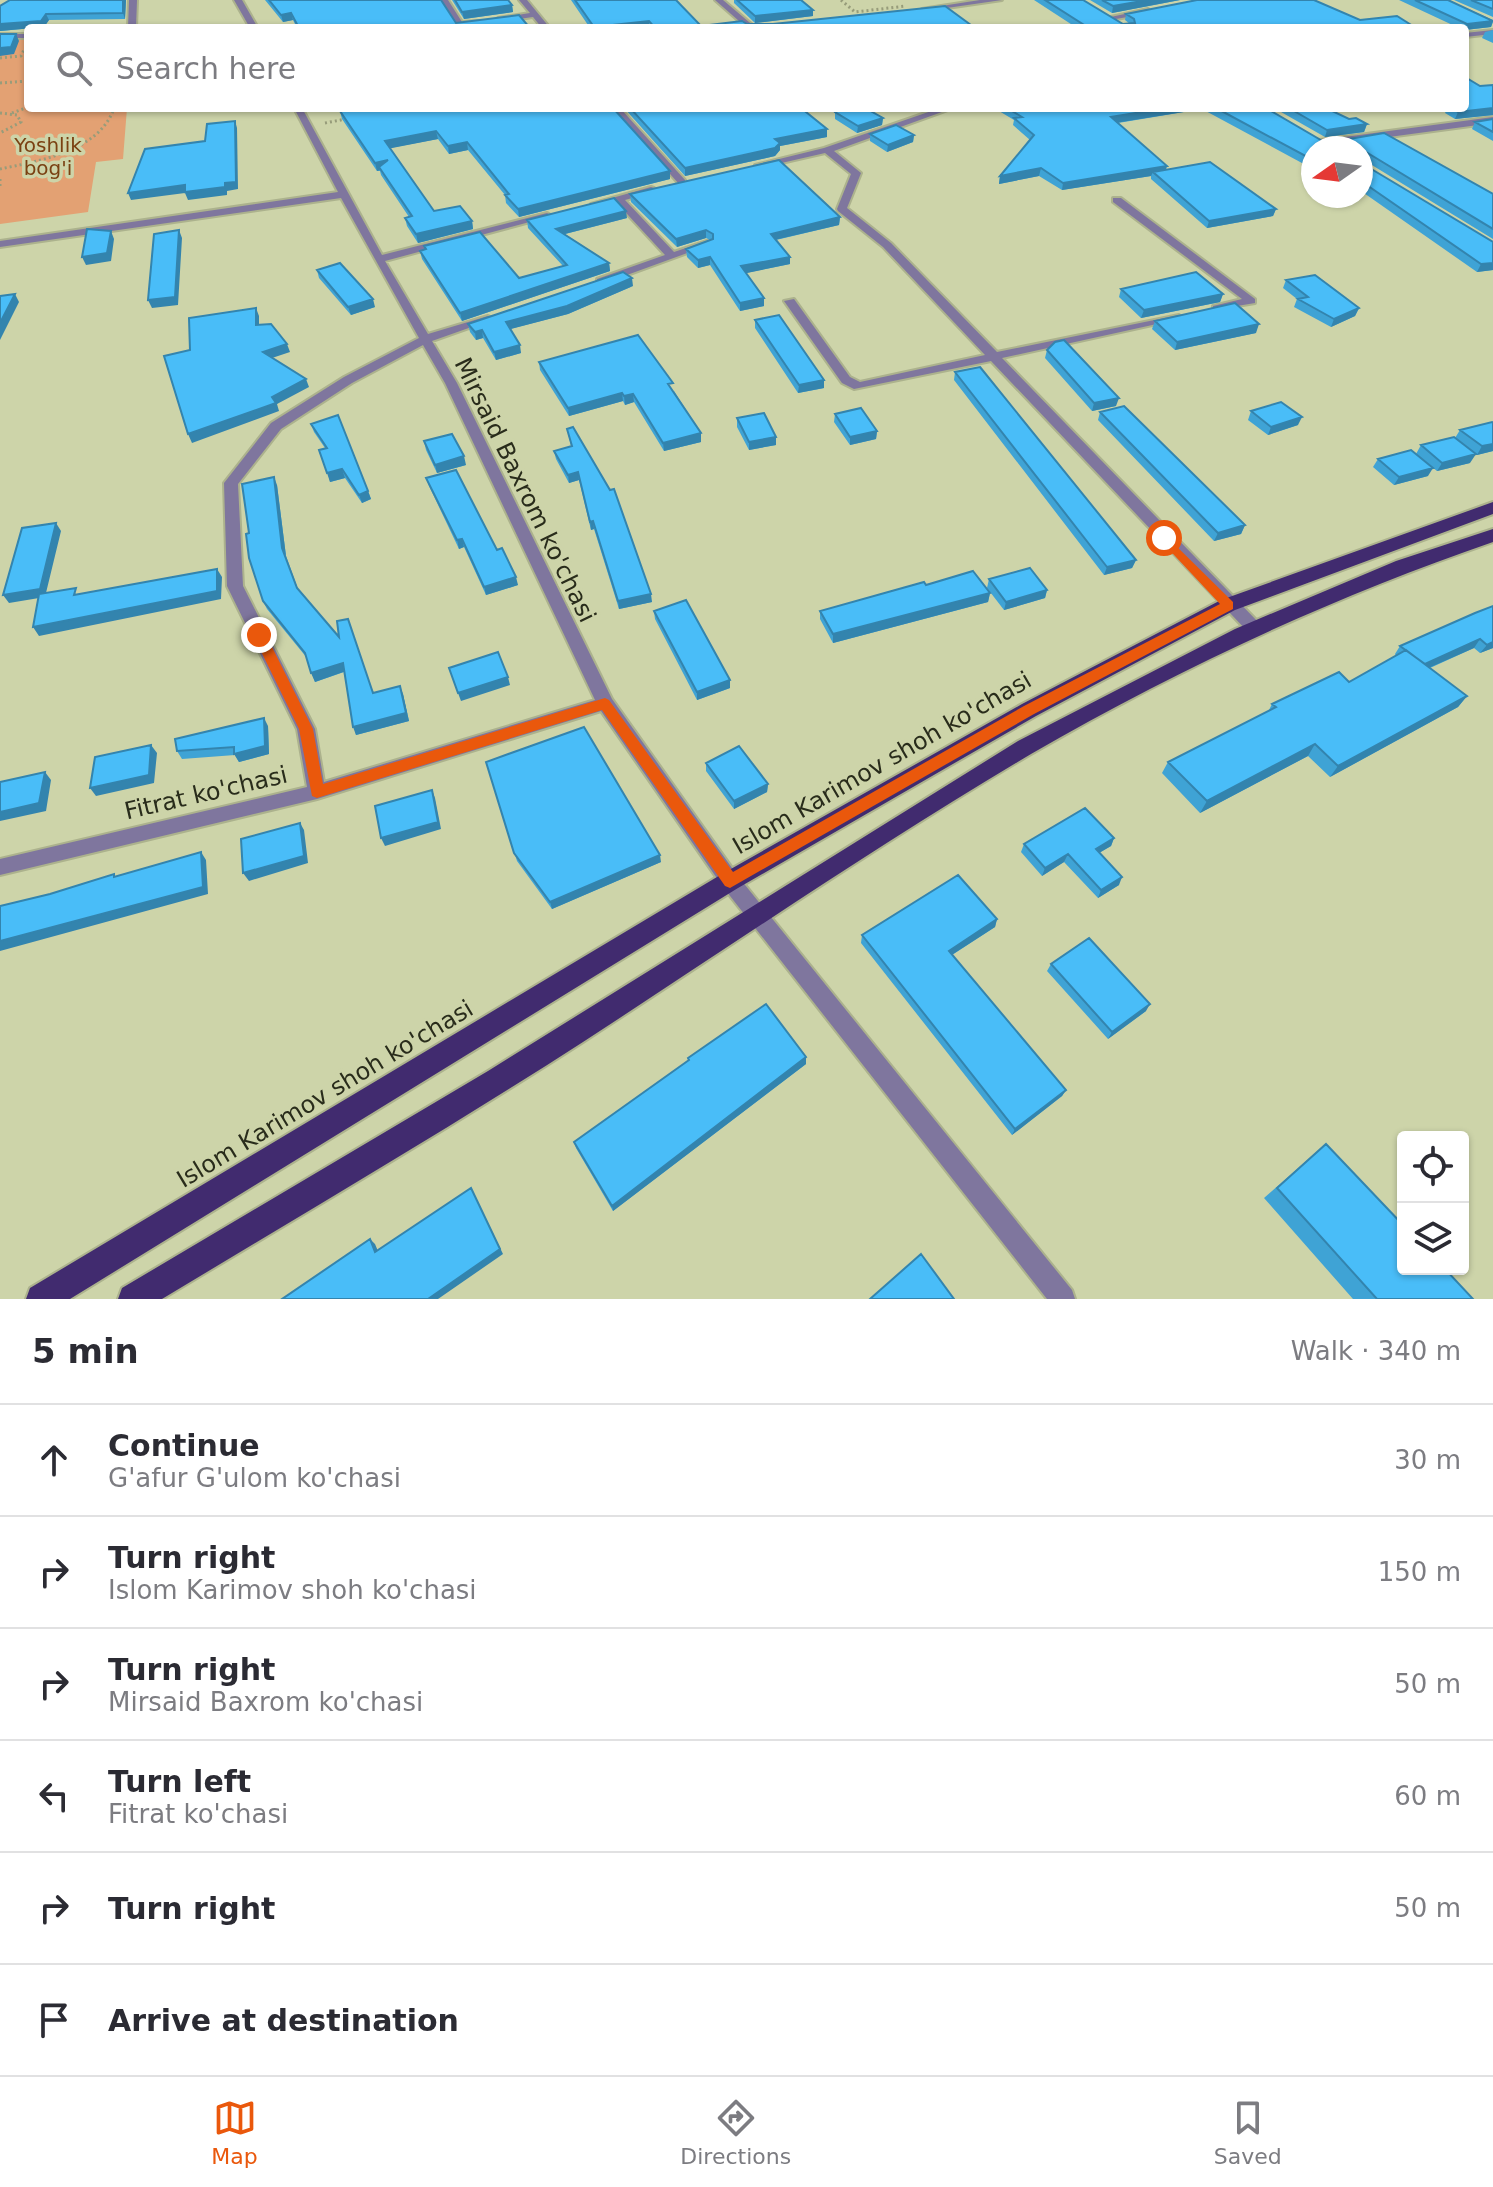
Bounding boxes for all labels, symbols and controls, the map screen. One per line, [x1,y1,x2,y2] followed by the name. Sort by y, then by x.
[24,24,1469,112] search box
[52,46,96,90] icon: search
[116,51,296,86] text: Search here
[13,133,82,180] park label: Yoshlik bog'i
[1301,136,1373,208] north arrow
[449,353,601,627] street label: Mirsaid Baxrom ko'chasi
[1146,520,1182,556] route start
[241,617,277,653] route end
[728,666,1036,860] street label: Islom Karimov shoh ko'chasi
[122,761,290,825] street label: Fitrat ko'chasi
[172,994,478,1194] street label: Islom Karimov shoh ko'chasi
[1397,1131,1469,1275] map controls
[1397,1131,1469,1203] button: locate
[1397,1203,1469,1275] button: layers
[32,1331,139,1371] text: 5 min
[1291,1336,1461,1366] text: Walk · 340 m
[108,1428,260,1463] text: Continue
[32,1438,76,1482] icon: ahead
[1394,1445,1461,1475] text: 30 m
[108,1463,401,1493] text: G'afur G'ulom ko'chasi
[108,1540,275,1575] text: Turn right
[32,1550,76,1594] icon: right
[1378,1557,1461,1587] text: 150 m
[108,1575,477,1605] text: Islom Karimov shoh ko'chasi
[108,1652,275,1687] text: Turn right
[32,1662,76,1706] icon: right
[1394,1669,1461,1699] text: 50 m
[108,1687,423,1717] text: Mirsaid Baxrom ko'chasi
[108,1764,251,1799] text: Turn left
[32,1774,76,1818] icon: left
[1394,1781,1461,1811] text: 60 m
[108,1799,288,1829] text: Fitrat ko'chasi
[32,1886,76,1930] icon: right
[108,1891,275,1926] text: Turn right
[1394,1893,1461,1923] text: 50 m
[32,1998,76,2042] icon: arrive
[108,2003,459,2038] text: Arrive at destination
[211,2096,258,2169] tab: Map
[680,2096,791,2169] tab: Directions
[1214,2096,1282,2169] tab: Saved

